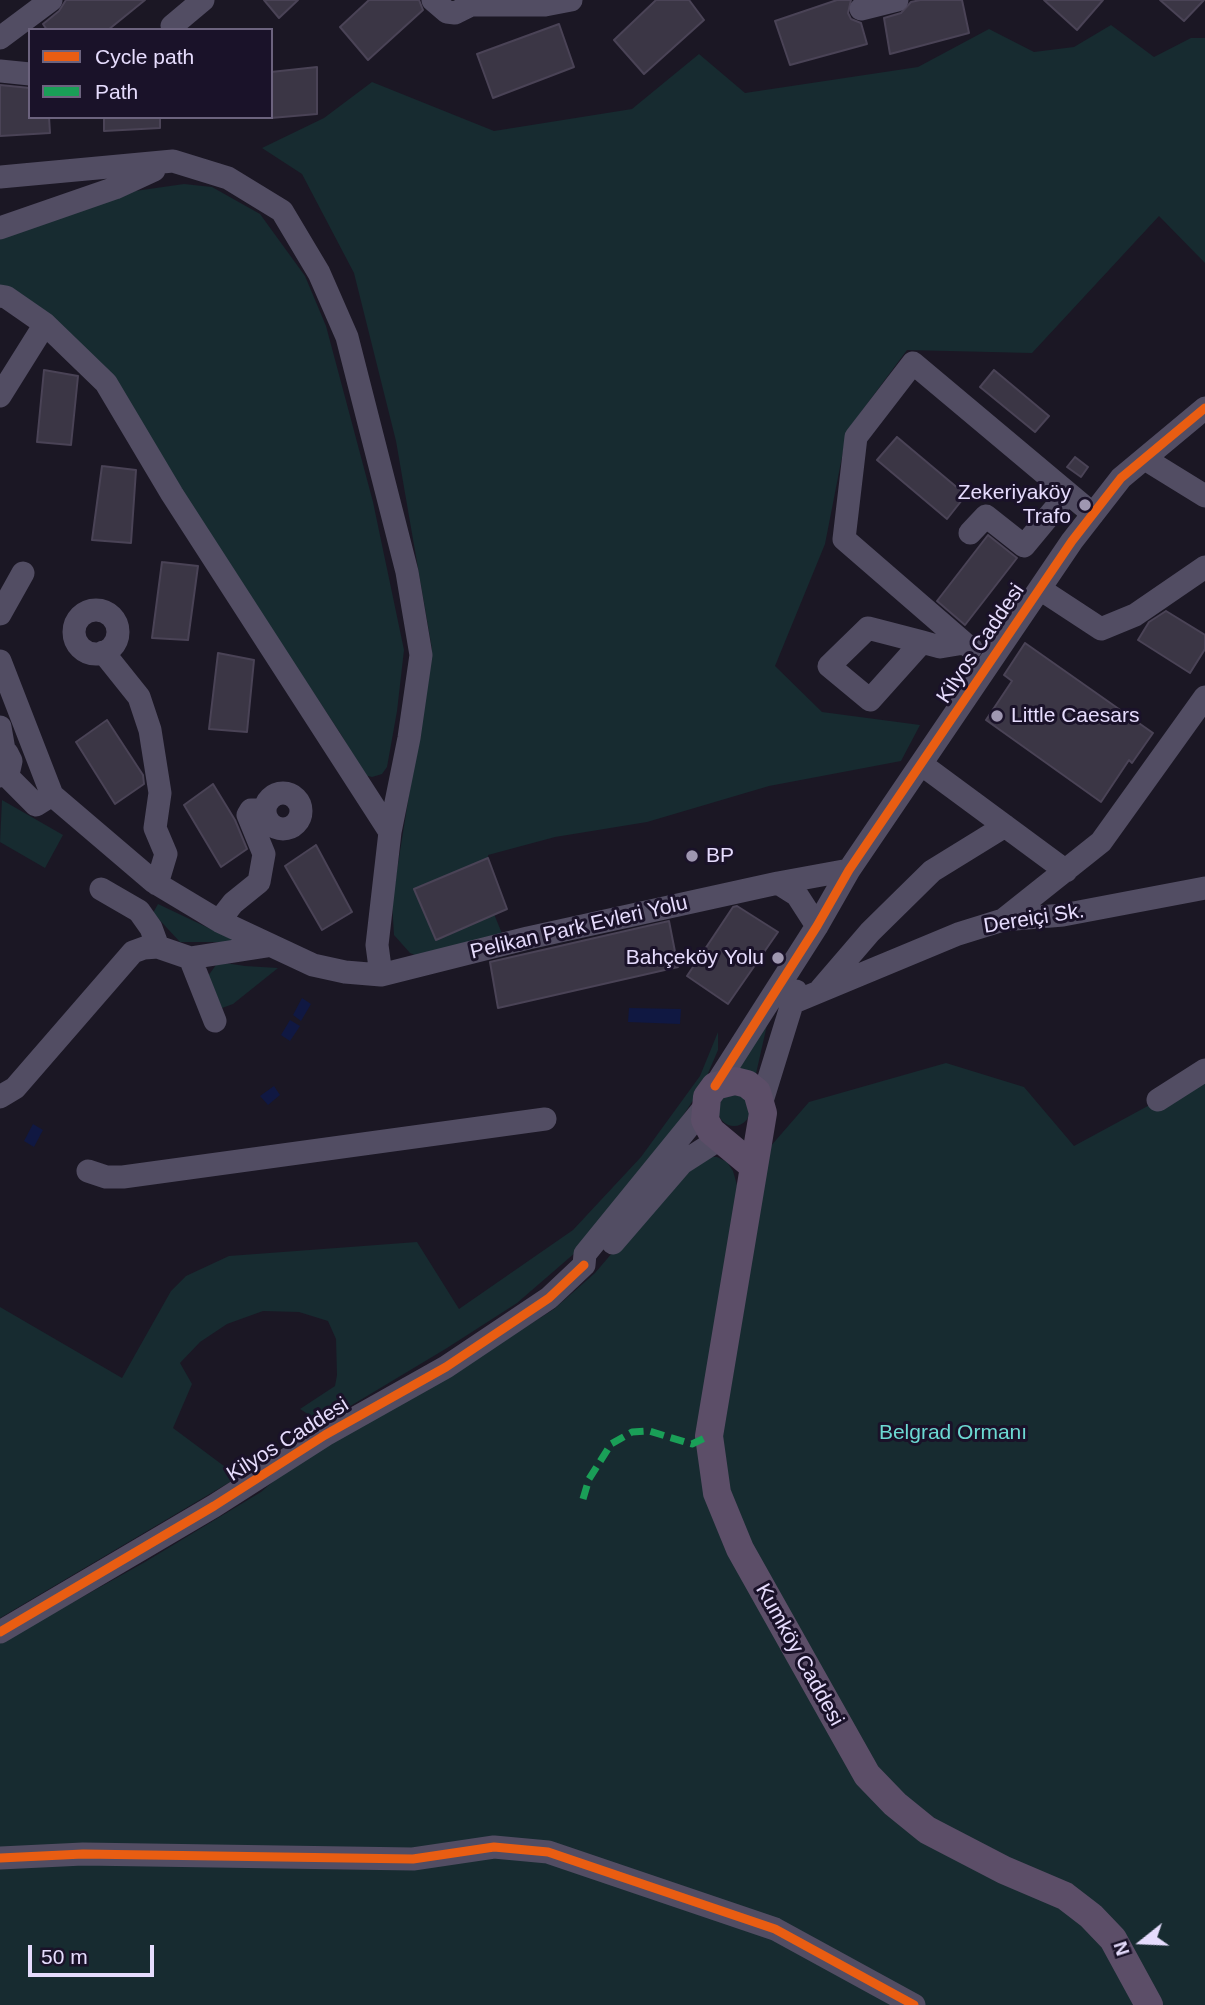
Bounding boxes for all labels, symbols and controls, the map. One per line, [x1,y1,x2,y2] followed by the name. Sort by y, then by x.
[28,28,273,119] legend
[95,45,194,68] text: Cycle path
[95,80,138,103] text: Path
[958,480,1071,530] place label: Zekeriyaköy Trafo
[1077,497,1093,513] marker: Zekeriyaköy Trafo
[932,579,1030,709] street label: Kilyos Caddesi
[1011,703,1139,729] place label: Little Caesars
[989,708,1005,724] marker: Little Caesars
[706,843,734,869] place label: BP
[684,848,700,864] marker: BP
[468,891,690,965] street label: Pelikan Park Evleri Yolu
[982,899,1086,939] street label: Dereiçi Sk.
[626,945,764,971] place label: Bahçeköy Yolu
[770,950,786,966] marker: Bahçeköy Yolu
[222,1393,354,1487] street label: Kilyos Caddesi
[879,1420,1027,1446] park label: Belgrad Ormanı
[750,1579,848,1731] street label: Kumköy Caddesi
[1107,1907,1177,1977] north arrow
[32,1932,158,1976] scale bar
[1109,1939,1134,1958] text: N
[41,1945,88,1968] text: 50 m

